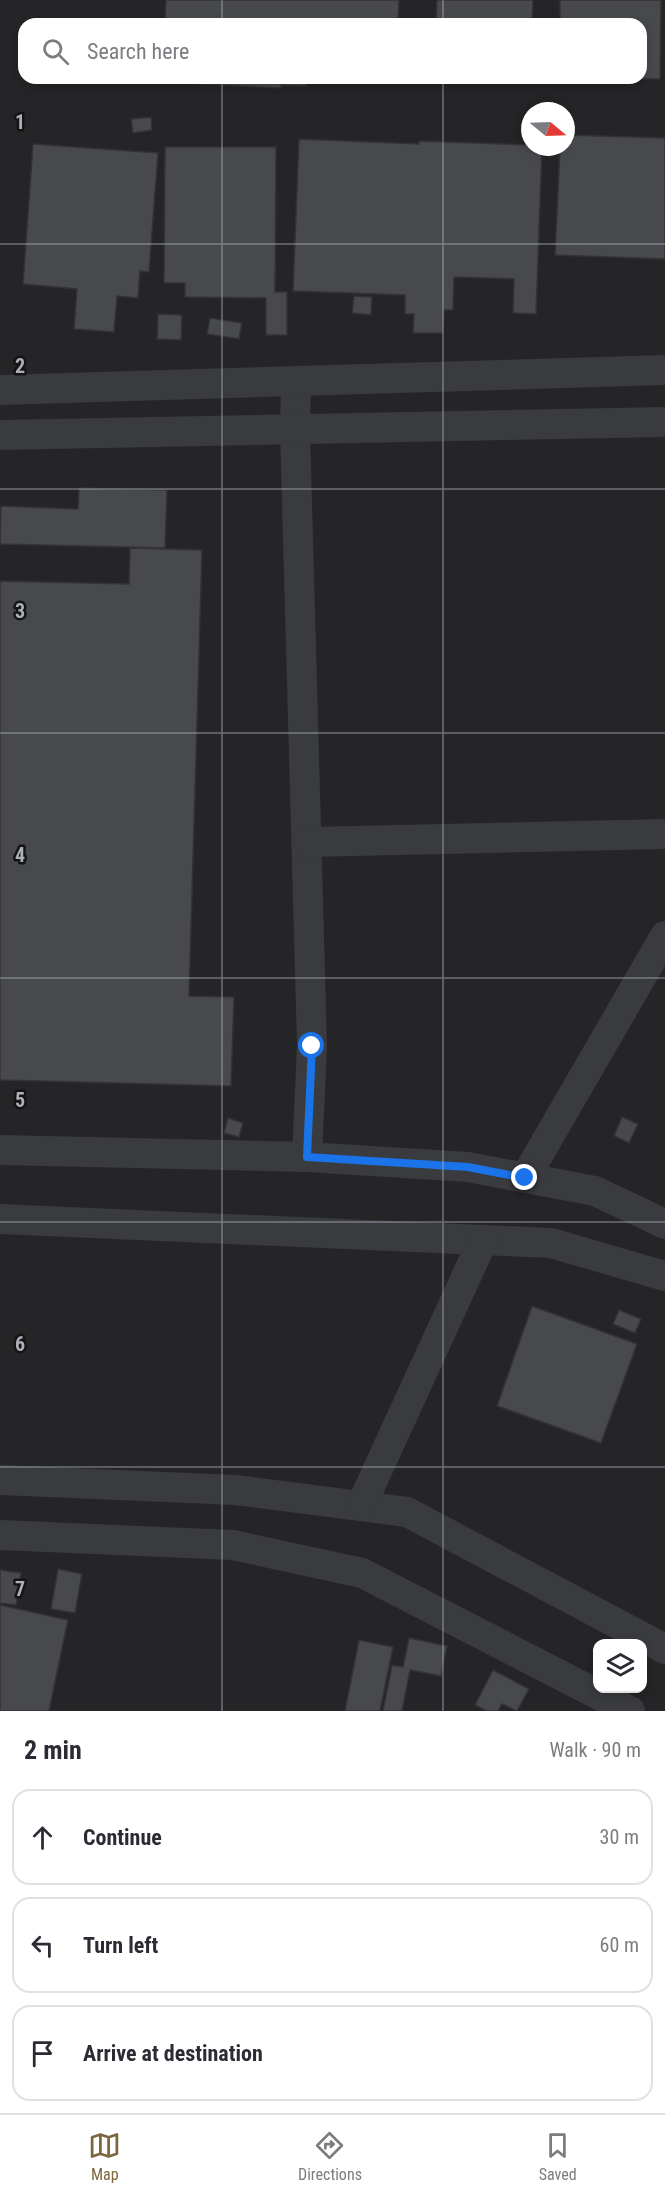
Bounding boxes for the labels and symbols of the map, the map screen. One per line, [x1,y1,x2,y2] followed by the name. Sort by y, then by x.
[521,102,575,156] north arrow
[15,110,25,134] text: 1
[15,354,25,378] text: 2
[15,599,25,623] text: 3
[15,843,25,867] text: 4
[298,1032,324,1058] route start
[15,1088,25,1112] text: 5
[511,1164,537,1190] route end
[15,1332,25,1356] text: 6
[15,1577,25,1601] text: 7

